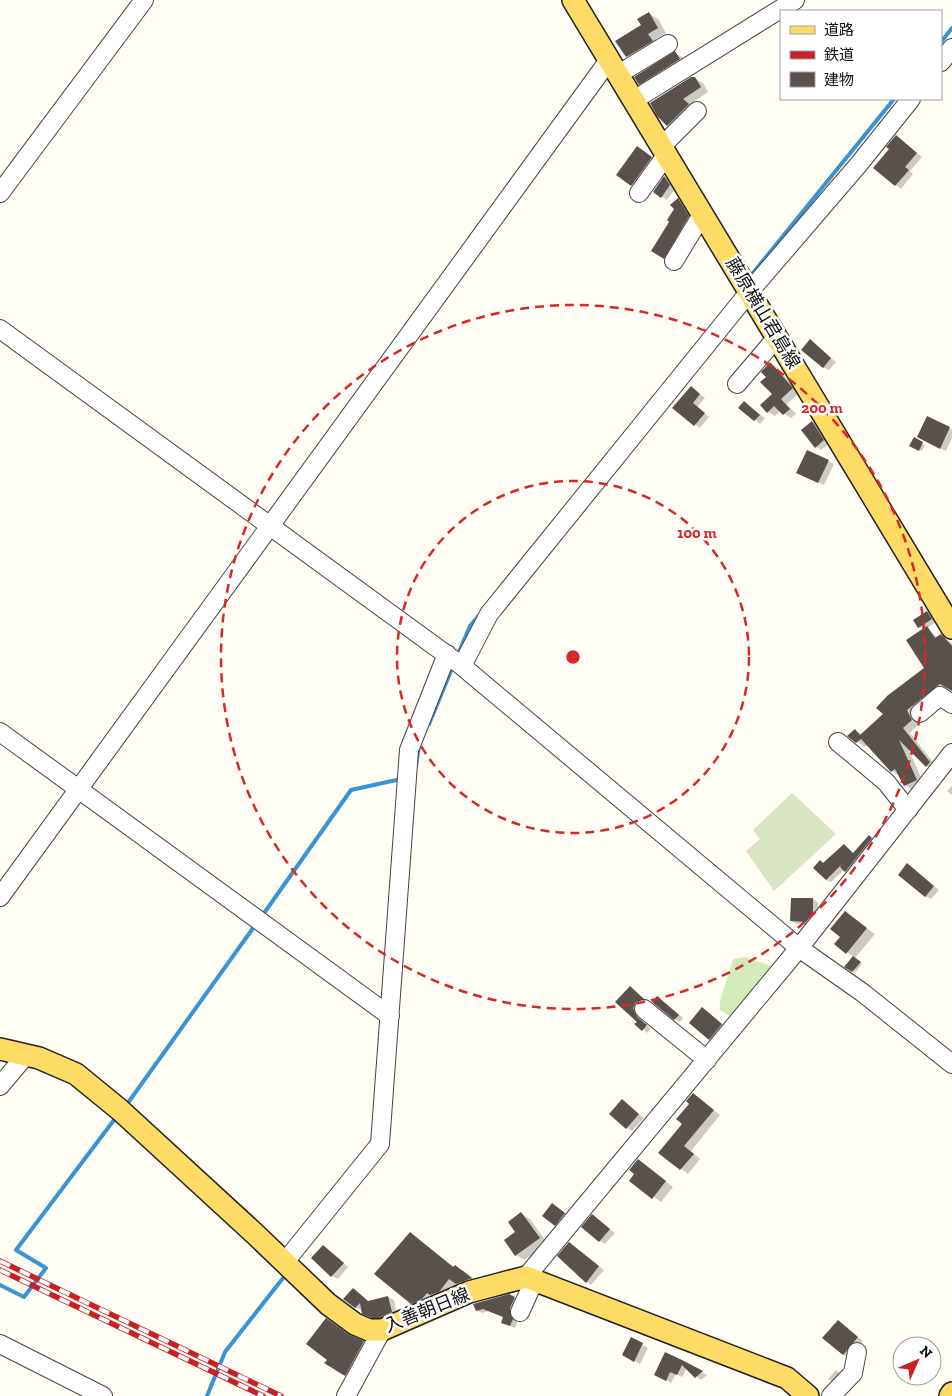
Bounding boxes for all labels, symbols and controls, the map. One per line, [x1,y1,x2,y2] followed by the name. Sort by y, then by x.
[780,10,942,100] legend
[824,21,854,39] text: 道路
[824,46,854,64] text: 鉄道
[824,71,854,89] text: 建物
[721,253,805,373] street label: 藤原横山君島線
[801,399,843,417] text: 200 m
[677,524,717,542] text: 100 m
[564,648,582,666] centre of rings
[381,1283,473,1337] street label: 入善朝日線
[892,1336,942,1386] north arrow
[916,1342,936,1362] text: N

